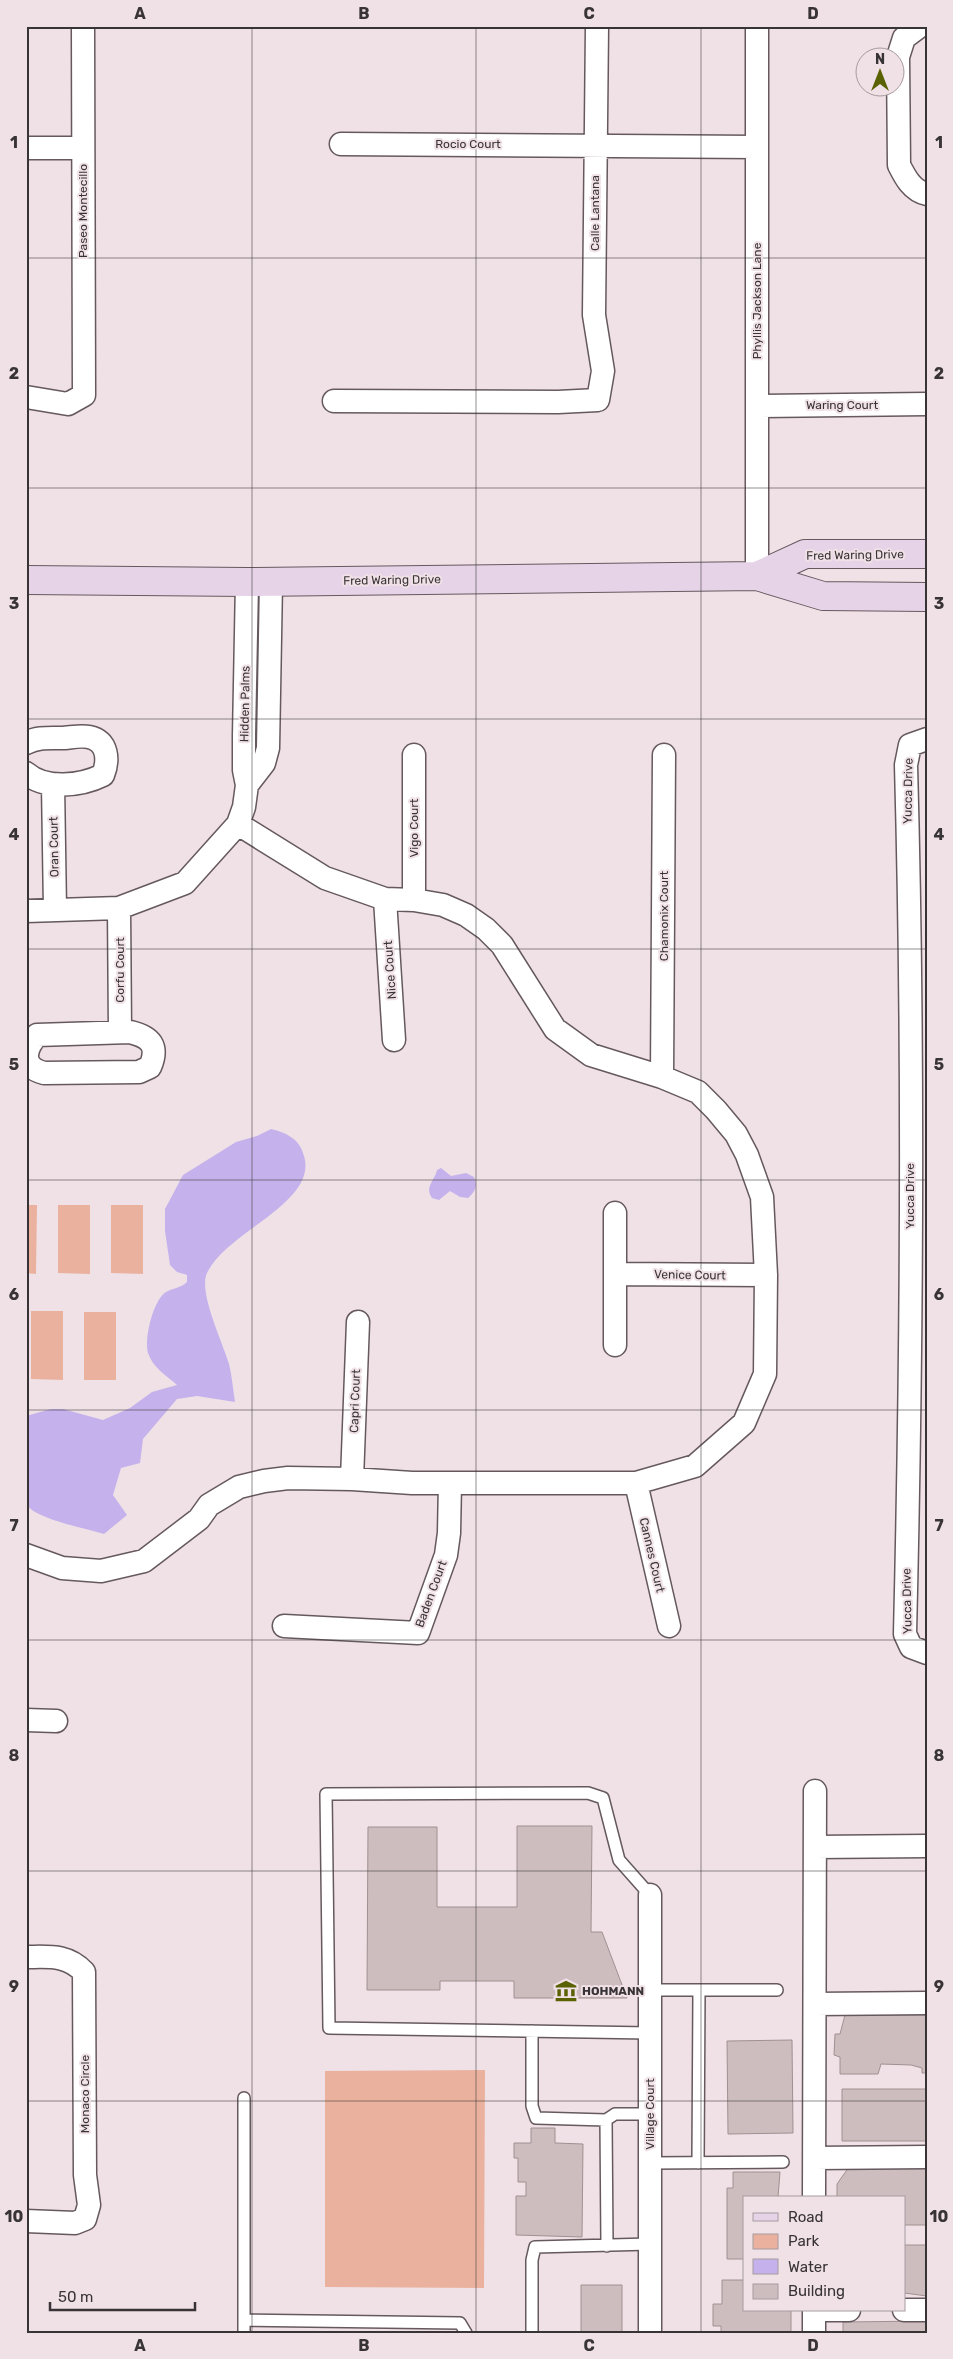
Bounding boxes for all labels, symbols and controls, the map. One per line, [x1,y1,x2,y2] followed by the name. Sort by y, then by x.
[134,4,146,23] text: A
[358,4,370,23] text: B
[583,4,595,23] text: C
[807,4,819,23] text: D
[856,48,906,98] north arrow
[875,51,885,68] text: N
[10,133,18,152] text: 1
[935,133,943,152] text: 1
[435,137,501,151] street label: Rocio Court
[76,164,90,258] street label: Paseo Montecillo
[588,175,602,251] street label: Calle Lantana
[750,242,764,359] street label: Phyllis Jackson Lane
[9,364,19,383] text: 2
[934,364,944,383] text: 2
[806,398,878,412] street label: Waring Court
[806,547,904,563] street label: Fred Waring Drive
[343,572,441,588] street label: Fred Waring Drive
[9,594,19,613] text: 3
[934,594,944,613] text: 3
[237,666,253,742] street label: Hidden Palms
[900,758,916,824] street label: Yucca Drive
[407,798,421,858] street label: Vigo Court
[46,816,62,878] street label: Oran Court
[9,825,20,844] text: 4
[934,825,945,844] text: 4
[657,870,671,961] street label: Chamonix Court
[113,937,127,1003] street label: Corfu Court
[381,940,399,1000] street label: Nice Court
[9,1055,19,1074] text: 5
[934,1055,944,1074] text: 5
[903,1163,917,1229] street label: Yucca Drive
[654,1267,726,1283] street label: Venice Court
[9,1285,19,1304] text: 6
[934,1285,944,1304] text: 6
[347,1369,363,1433] street label: Capri Court
[9,1516,19,1535] text: 7
[637,1516,667,1594] street label: Cannes Court
[934,1516,944,1535] text: 7
[412,1558,450,1629] street label: Baden Court
[899,1568,915,1634] street label: Yucca Drive
[9,1746,20,1765] text: 8
[934,1746,945,1765] text: 8
[9,1977,19,1996] text: 9
[934,1977,944,1996] text: 9
[553,1978,579,2004] museum icon: HOHMANN
[582,1984,644,1998] place label: HOHMANN
[78,2055,92,2133] street label: Monaco Circle
[643,2078,657,2150] street label: Village Court
[743,2196,906,2312] legend
[5,2207,24,2226] text: 10
[930,2207,949,2226] text: 10
[788,2208,824,2226] text: Road
[788,2232,819,2250] text: Park
[788,2258,828,2276] text: Water
[50,2279,195,2311] scale bar
[788,2282,845,2300] text: Building
[58,2288,93,2306] text: 50 m
[134,2336,146,2355] text: A
[358,2336,370,2355] text: B
[583,2336,595,2355] text: C
[807,2336,819,2355] text: D

